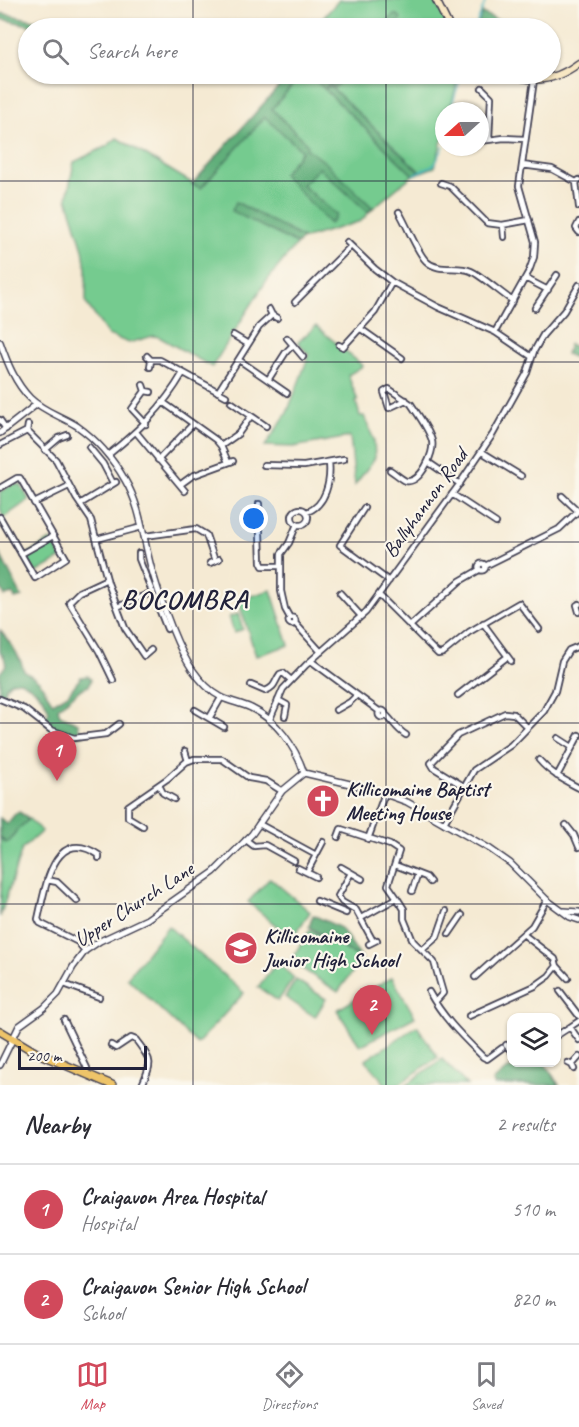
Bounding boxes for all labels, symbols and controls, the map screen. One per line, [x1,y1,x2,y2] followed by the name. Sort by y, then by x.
[18,18,561,84] search box
[39,35,72,68] icon: search
[87,37,177,65] text: Search here
[435,102,489,156] north arrow
[377,440,475,563] street label: Ballyhannon Road
[239,504,268,533] your location
[121,582,249,616] district label: BOCOMBRA
[38,732,76,781] pin: 1
[346,776,492,826] place label: Killicomaine Baptist Meeting House
[305,783,341,819] church icon: Killicomaine Baptist Meeting House
[69,855,200,952] street label: Upper Church Lane
[262,923,402,973] place label: Killicomaine Junior High School
[223,930,259,966] school or university icon: Killicomaine Junior High School
[352,986,392,1035] pin: 2
[507,1013,561,1067] map controls
[507,1013,561,1067] button: layers
[18,1043,147,1070] scale bar
[27,1046,61,1066] text: 200 m
[24,1108,89,1141] text: Nearby
[496,1112,555,1137] text: 2 results
[81,1183,264,1211] text: Craigavon Area Hospital
[39,1197,48,1222] text: 1
[512,1197,555,1222] text: 510 m
[81,1211,136,1236] text: Hospital
[81,1273,305,1301] text: Craigavon Senior High School
[39,1287,48,1312] text: 2
[512,1287,555,1312] text: 820 m
[81,1301,124,1326] text: School
[76,1358,109,1414] tab: Map
[262,1358,317,1414] tab: Directions
[470,1358,503,1414] tab: Saved

